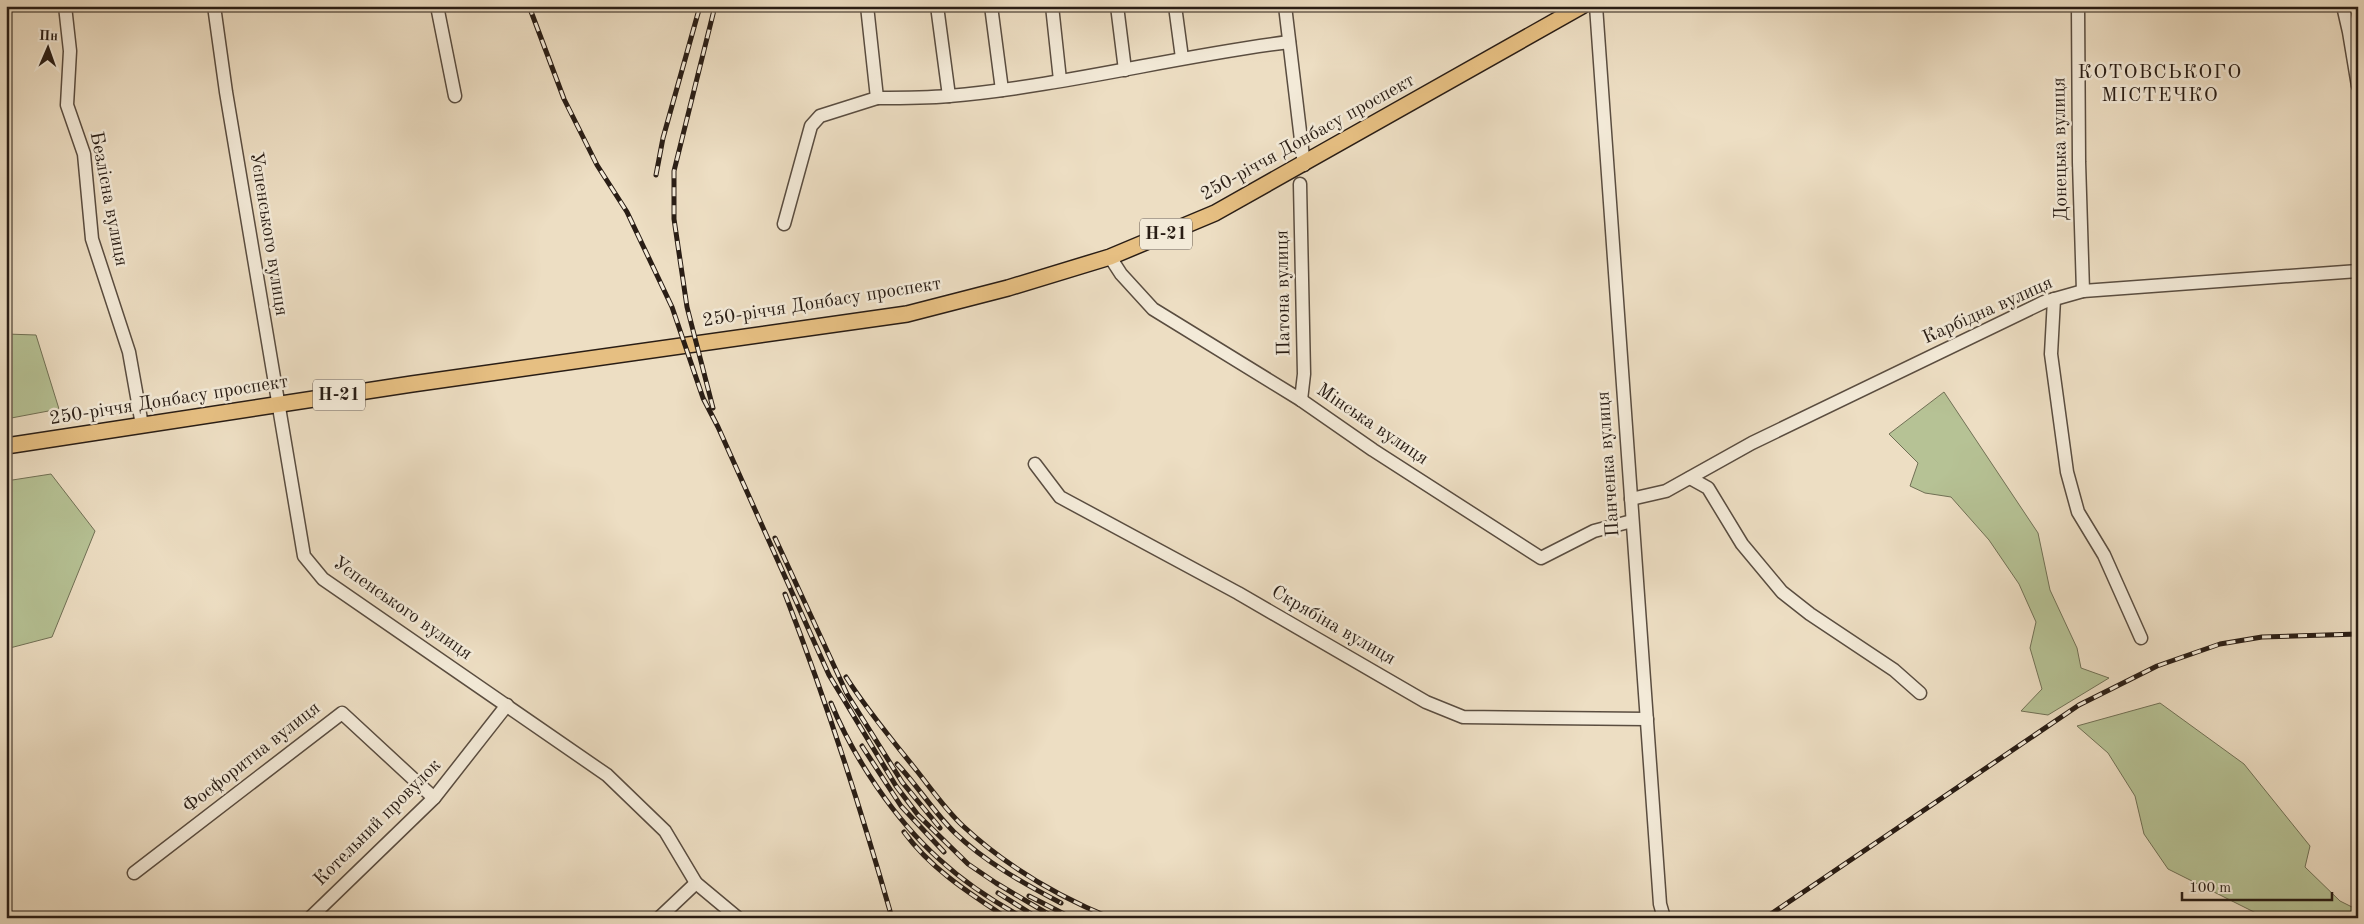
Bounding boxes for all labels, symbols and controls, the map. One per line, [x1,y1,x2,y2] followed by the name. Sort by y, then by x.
[22,22,72,72] north arrow
[39,29,58,43] text: Пн
[2078,63,2242,106] district label: КОТОВСЬКОГО МІСТЕЧКО
[1198,71,1418,205] street label: 250-річчя Донбасу проспект
[2050,77,2072,221] street label: Донецька вулиця
[86,130,130,268] street label: Безлісна вулиця
[246,151,290,317] street label: Успенського вулиця
[1140,218,1192,250] road number: Н-21
[1273,230,1295,356] street label: Патона вулиця
[1920,274,2056,348] street label: Карбідна вулиця
[701,275,943,331] street label: 250-річчя Донбасу проспект
[48,373,290,429] street label: 250-річчя Донбасу проспект
[313,380,365,410] road number: Н-21
[1313,381,1431,469] street label: Мінська вулиця
[1594,390,1624,537] street label: Панченка вулиця
[329,554,475,664] street label: Успенського вулиця
[1268,583,1398,669] street label: Скрябіна вулиця
[180,699,324,817] street label: Фосфоритна вулиця
[311,756,445,890] street label: Котельний провулок
[2182,869,2332,901] scale bar
[2189,881,2231,896] text: 100 m

